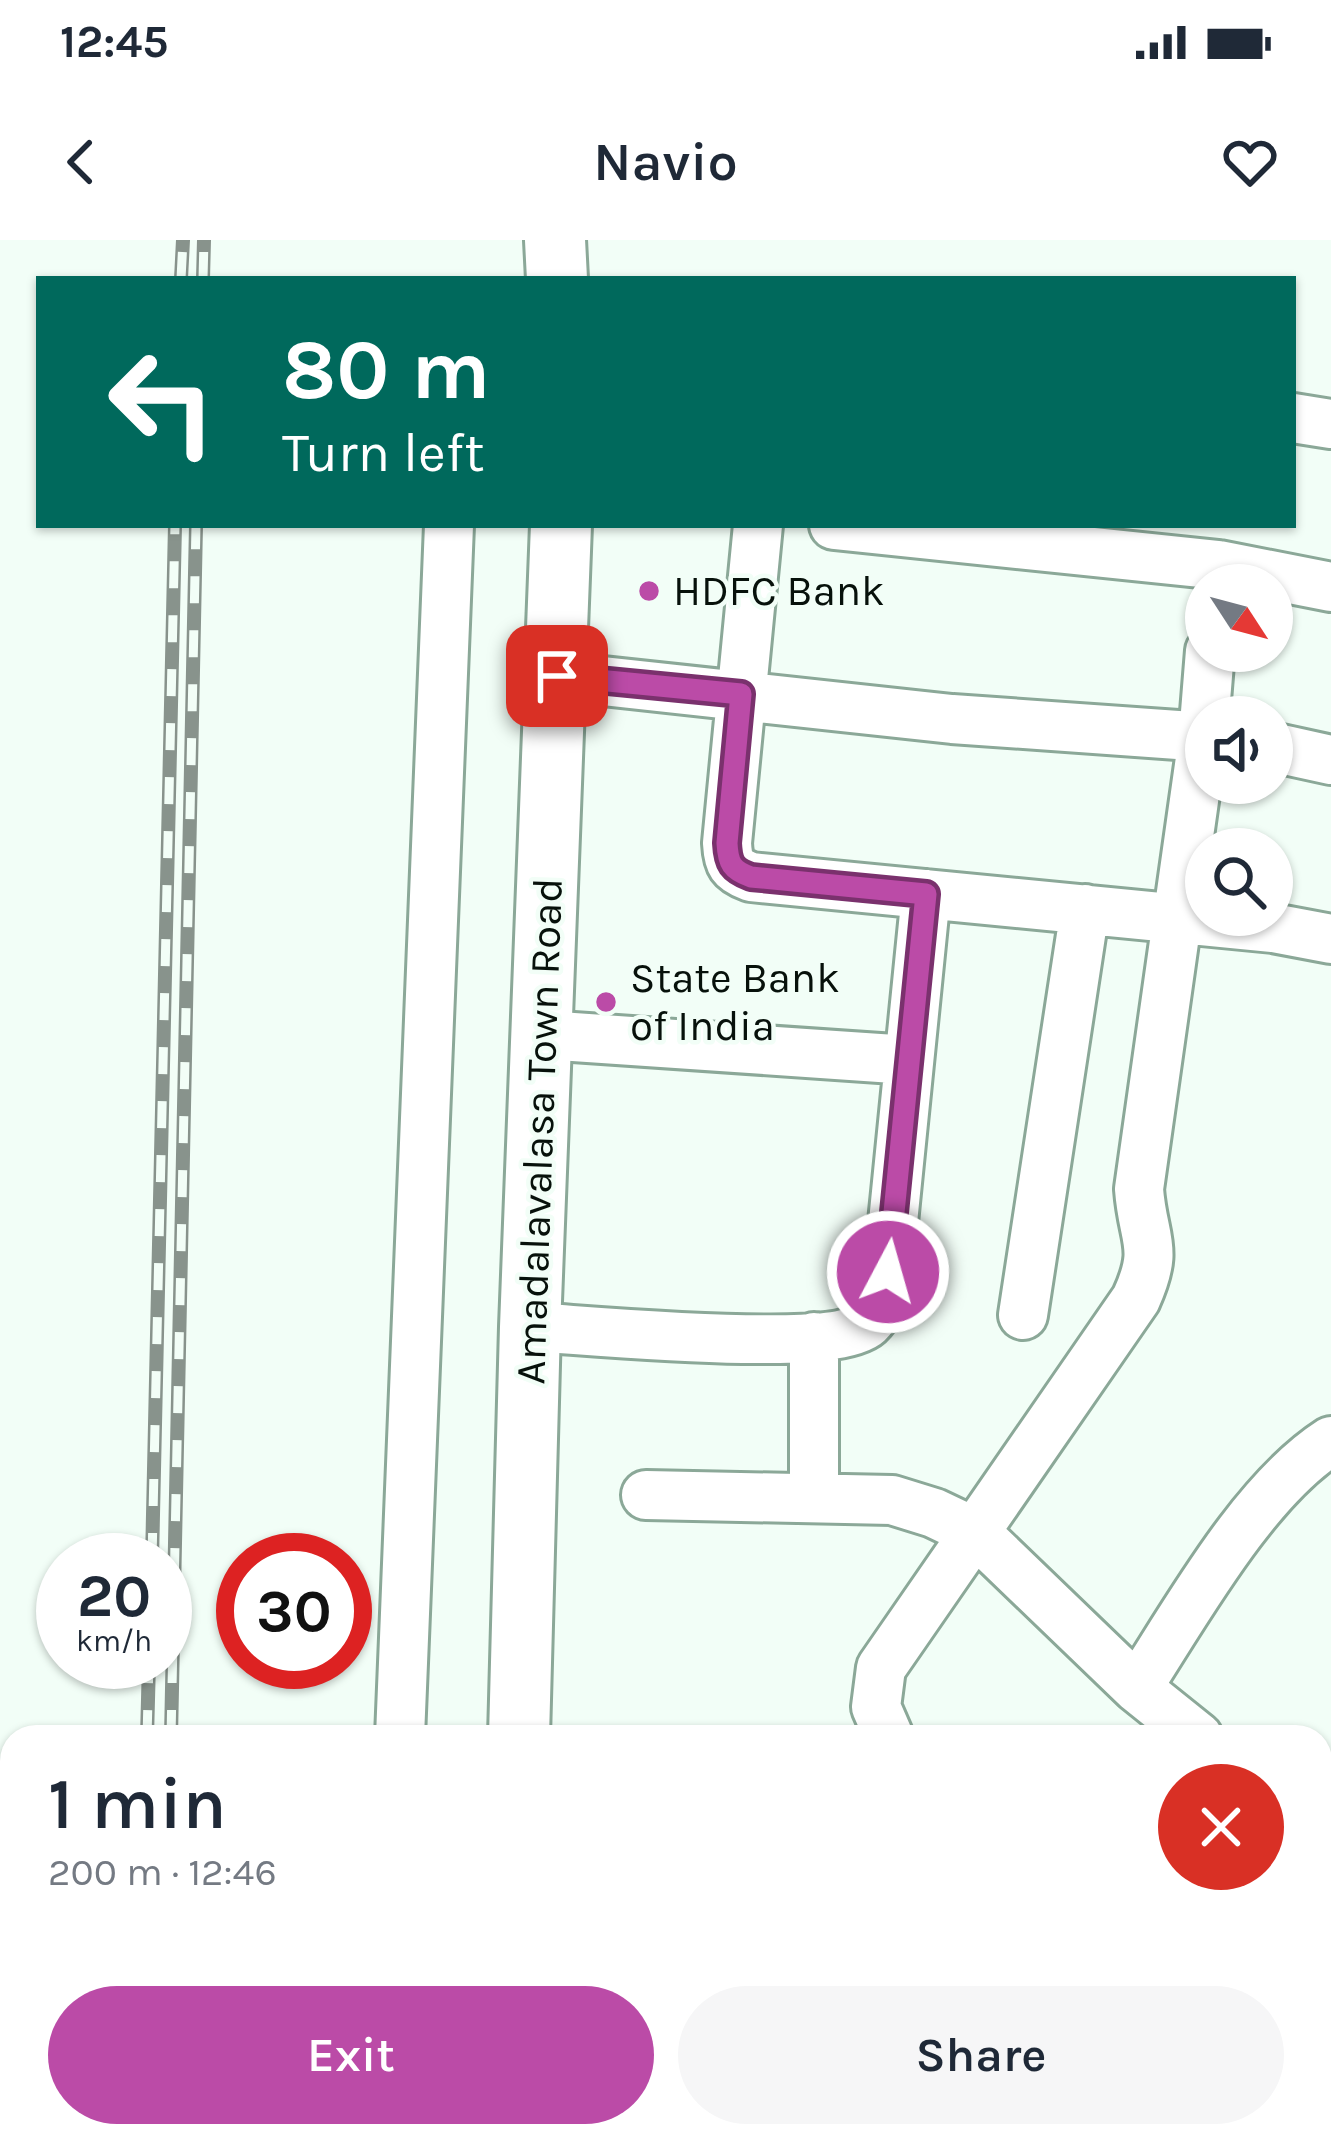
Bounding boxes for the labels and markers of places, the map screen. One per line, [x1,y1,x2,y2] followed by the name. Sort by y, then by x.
[673,566,885,616] place label: HDFC Bank
[636,578,662,604] marker: HDFC Bank
[506,625,608,727] pin
[630,953,840,1051] place label: State Bank of India
[593,989,619,1015] marker: State Bank of India

